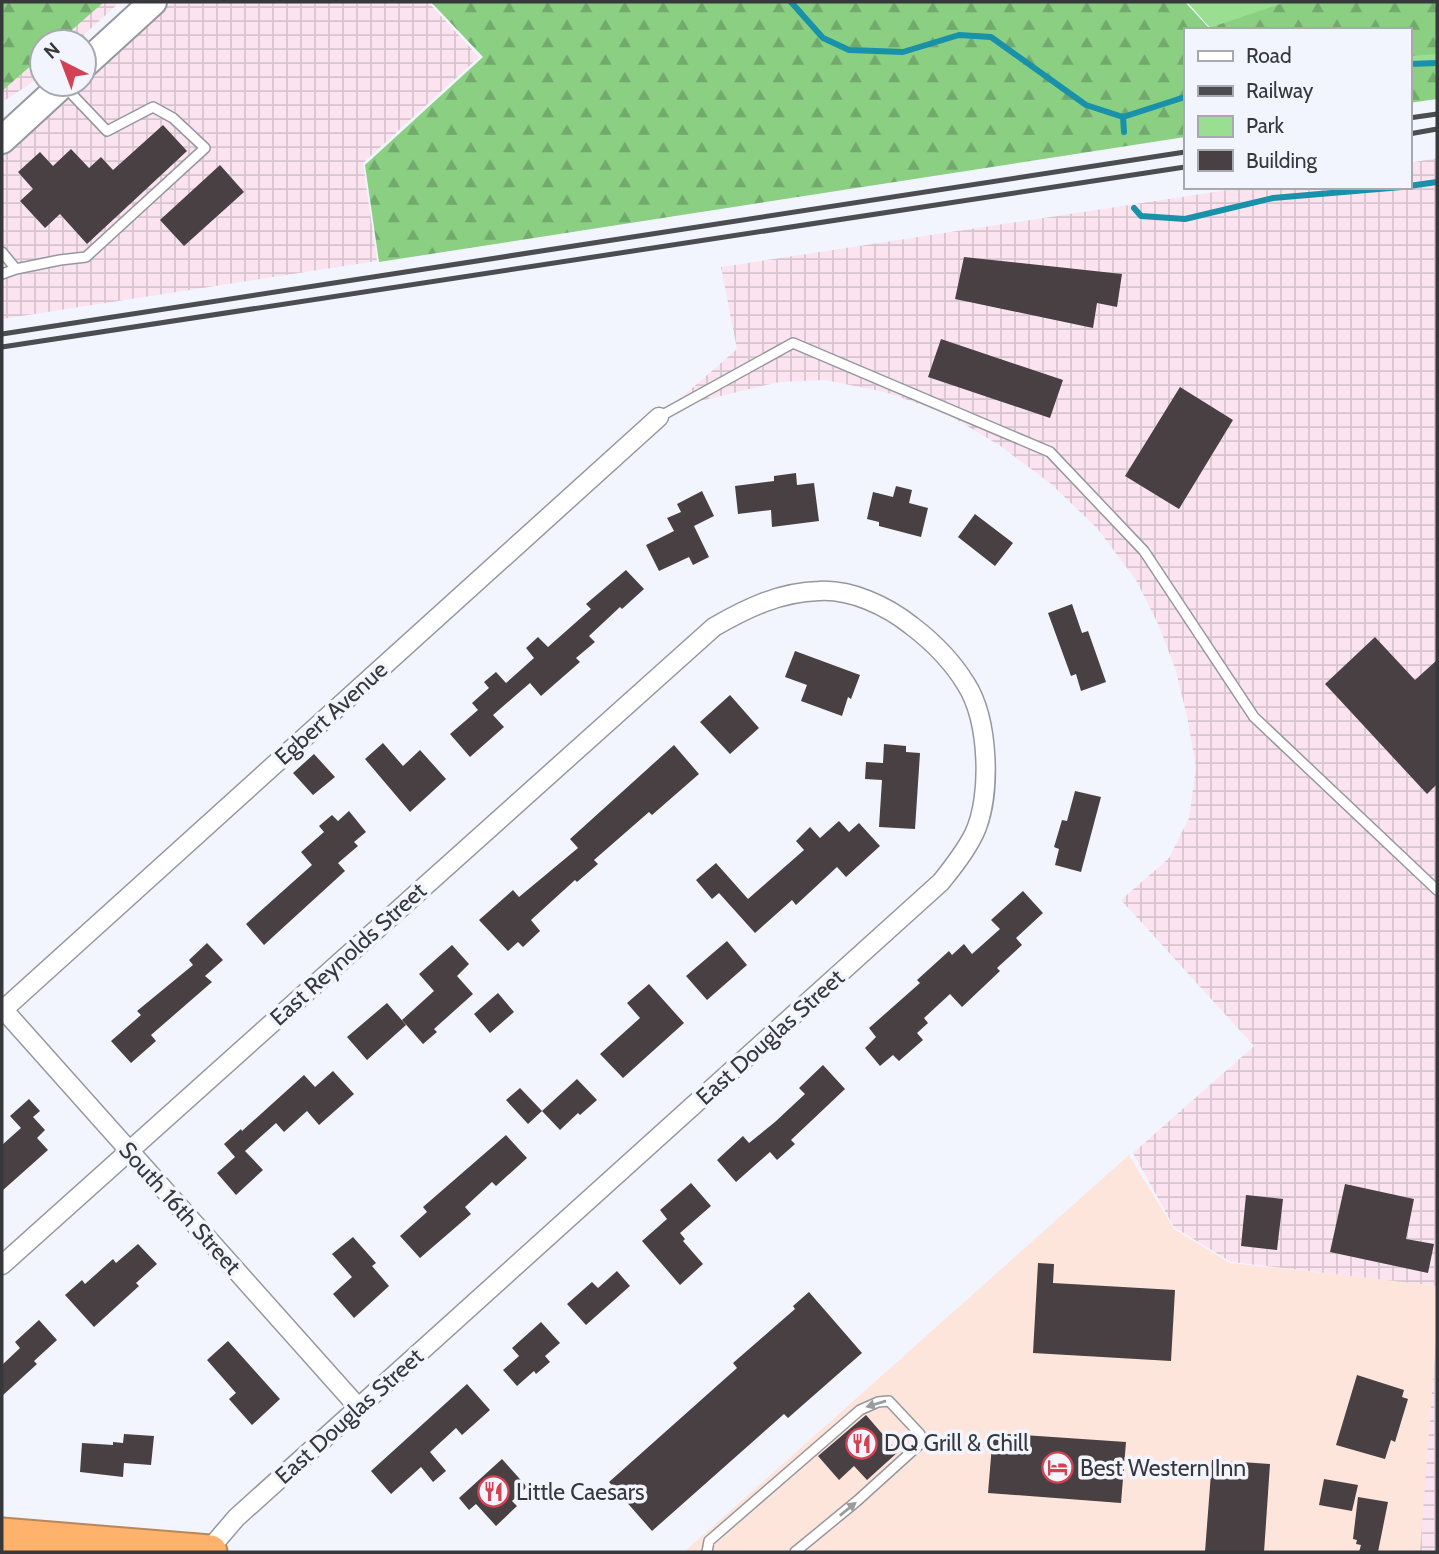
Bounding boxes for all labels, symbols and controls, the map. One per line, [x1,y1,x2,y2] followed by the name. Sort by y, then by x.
[28,28,98,98] north arrow
[1184,28,1411,189] legend
[39,38,65,64] text: N
[1246,43,1292,68] text: Road
[1246,78,1314,103] text: Railway
[1246,113,1284,138] text: Park
[1246,148,1318,173] text: Building
[269,655,393,771] street label: Egbert Avenue
[264,876,432,1031] street label: East Reynolds Street
[690,963,850,1111] street label: East Douglas Street
[113,1136,247,1280] street label: South 16th Street
[269,1342,429,1490] street label: East Douglas Street
[866,1400,887,1410] one-way arrow
[844,1426,878,1460] restaurant icon: DQ Grill & Chill
[884,1429,1029,1457] place label: DQ Grill & Chill
[1040,1451,1074,1485] hotel icon: Best Western Inn
[1080,1454,1246,1482] place label: Best Western Inn
[476,1475,510,1509] restaurant icon: Little Caesars
[516,1478,645,1506] place label: Little Caesars
[839,1502,856,1517] one-way arrow

